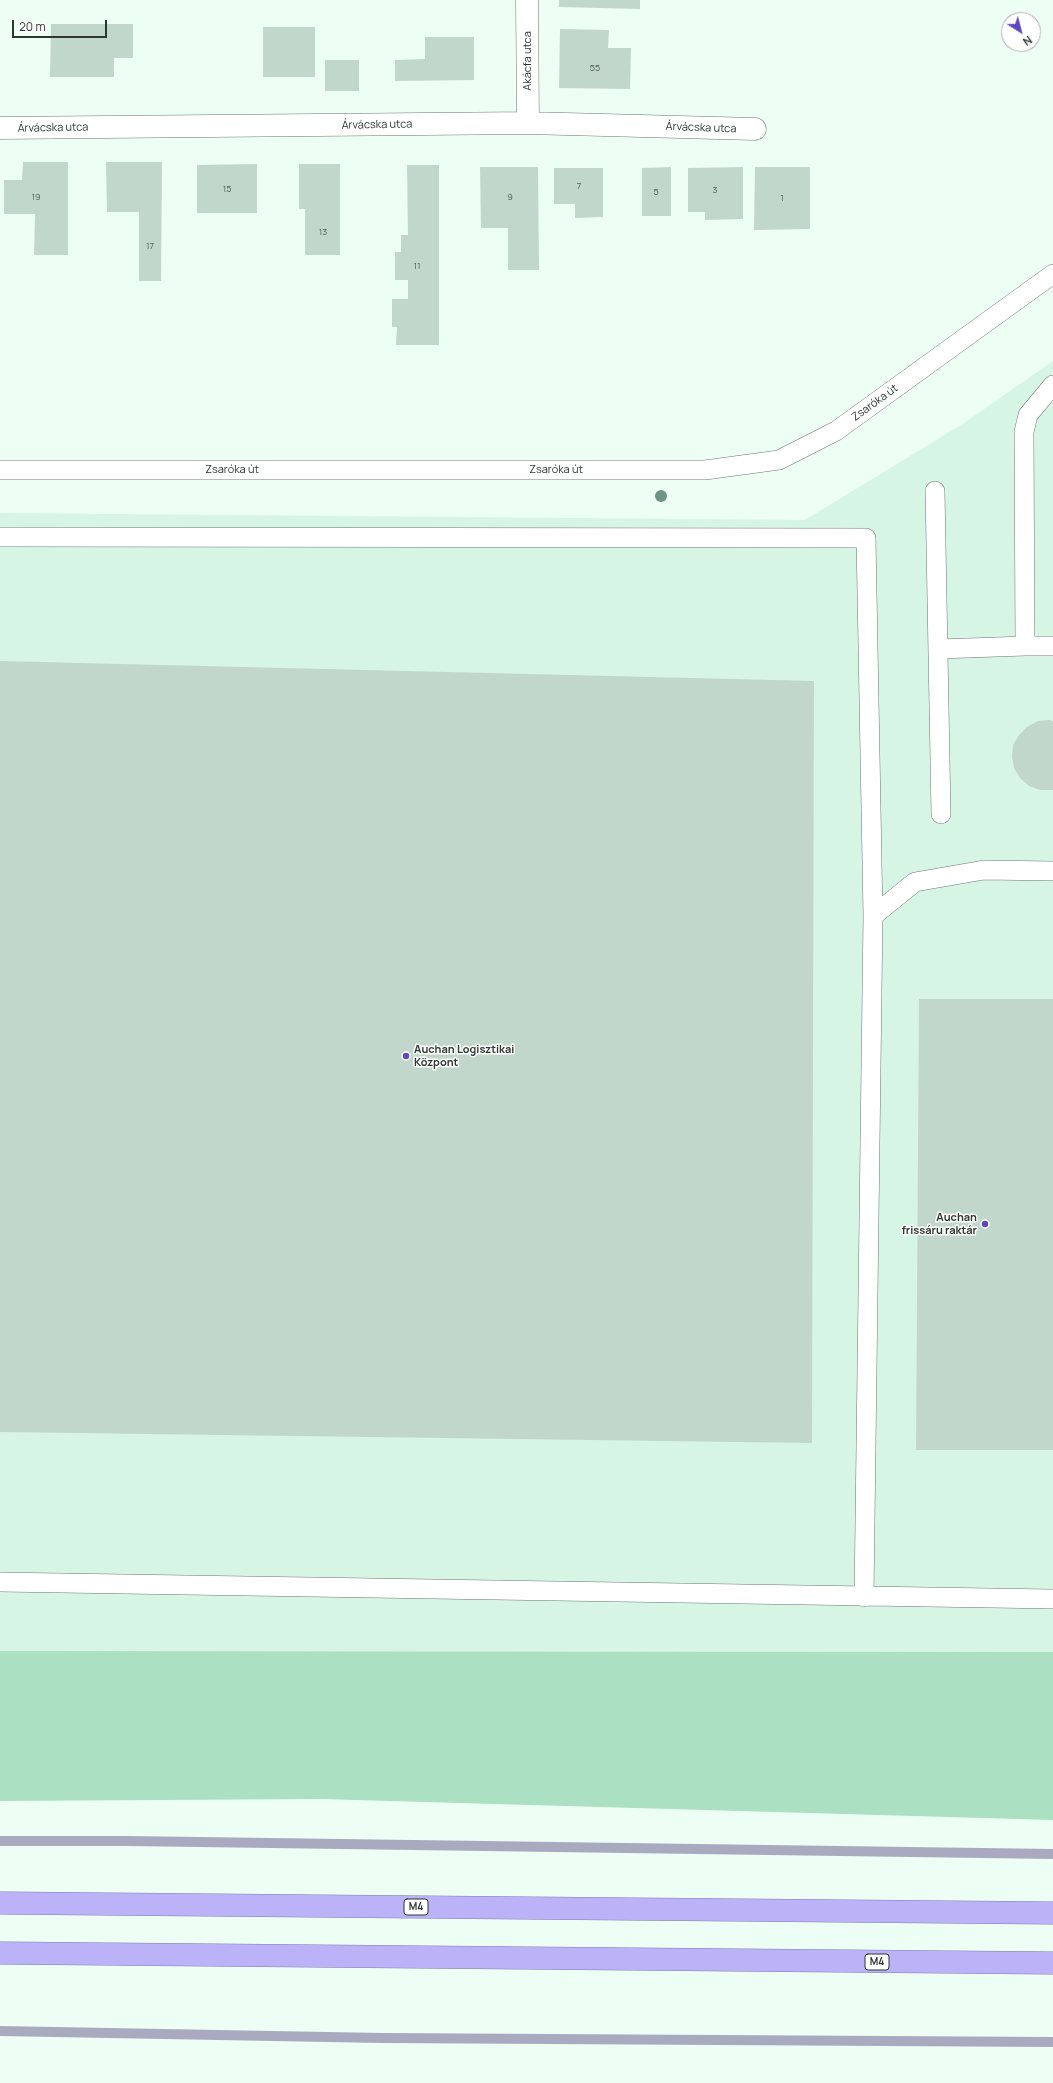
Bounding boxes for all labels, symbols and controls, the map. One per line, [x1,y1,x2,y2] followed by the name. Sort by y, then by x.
[14,12,109,38] scale bar
[1001,12,1041,52] north arrow
[19,18,46,35] text: 20 m
[521,31,535,91] street label: Akácfa utca
[1020,33,1035,50] text: N
[590,63,600,73] house number: 55
[341,118,413,132] street label: Árvácska utca
[665,120,737,136] street label: Árvácska utca
[17,121,89,135] street label: Árvácska utca
[577,181,581,191] house number: 7
[223,184,231,194] house number: 15
[713,185,717,195] house number: 3
[653,187,659,197] house number: 5
[31,192,41,202] house number: 19
[507,192,513,202] house number: 9
[780,193,784,203] house number: 1
[319,227,327,237] house number: 13
[146,241,154,251] house number: 17
[413,261,421,271] house number: 11
[849,382,901,424] street label: Zsaróka út
[205,463,259,477] street label: Zsaróka út
[529,463,583,477] street label: Zsaróka út
[414,1043,514,1069] place label: Auchan Logisztikai Központ
[401,1051,411,1061] marker: Auchan Logisztikai Központ
[902,1211,977,1237] place label: Auchan frissáru raktár
[980,1219,990,1229] marker: Auchan frissáru raktár
[404,1899,428,1915] road number: M4
[865,1954,889,1970] road number: M4

